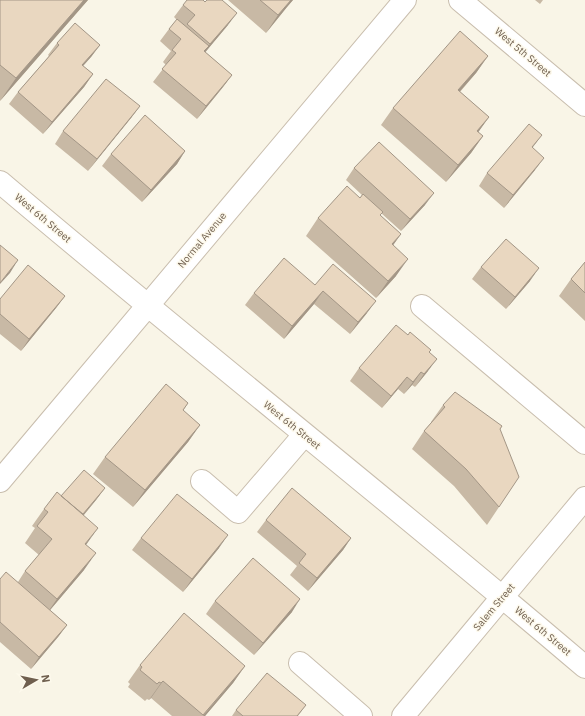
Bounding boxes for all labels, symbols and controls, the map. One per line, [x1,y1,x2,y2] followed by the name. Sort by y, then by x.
[492,25,554,80] street label: West 5th Street
[12,191,74,246] street label: West 6th Street
[175,209,229,271] street label: Normal Avenue
[261,398,324,452] street label: West 6th Street
[470,580,518,633] street label: Salem Street
[512,604,574,659] street label: West 6th Street
[16,660,56,700] north arrow
[38,673,53,683] text: N

